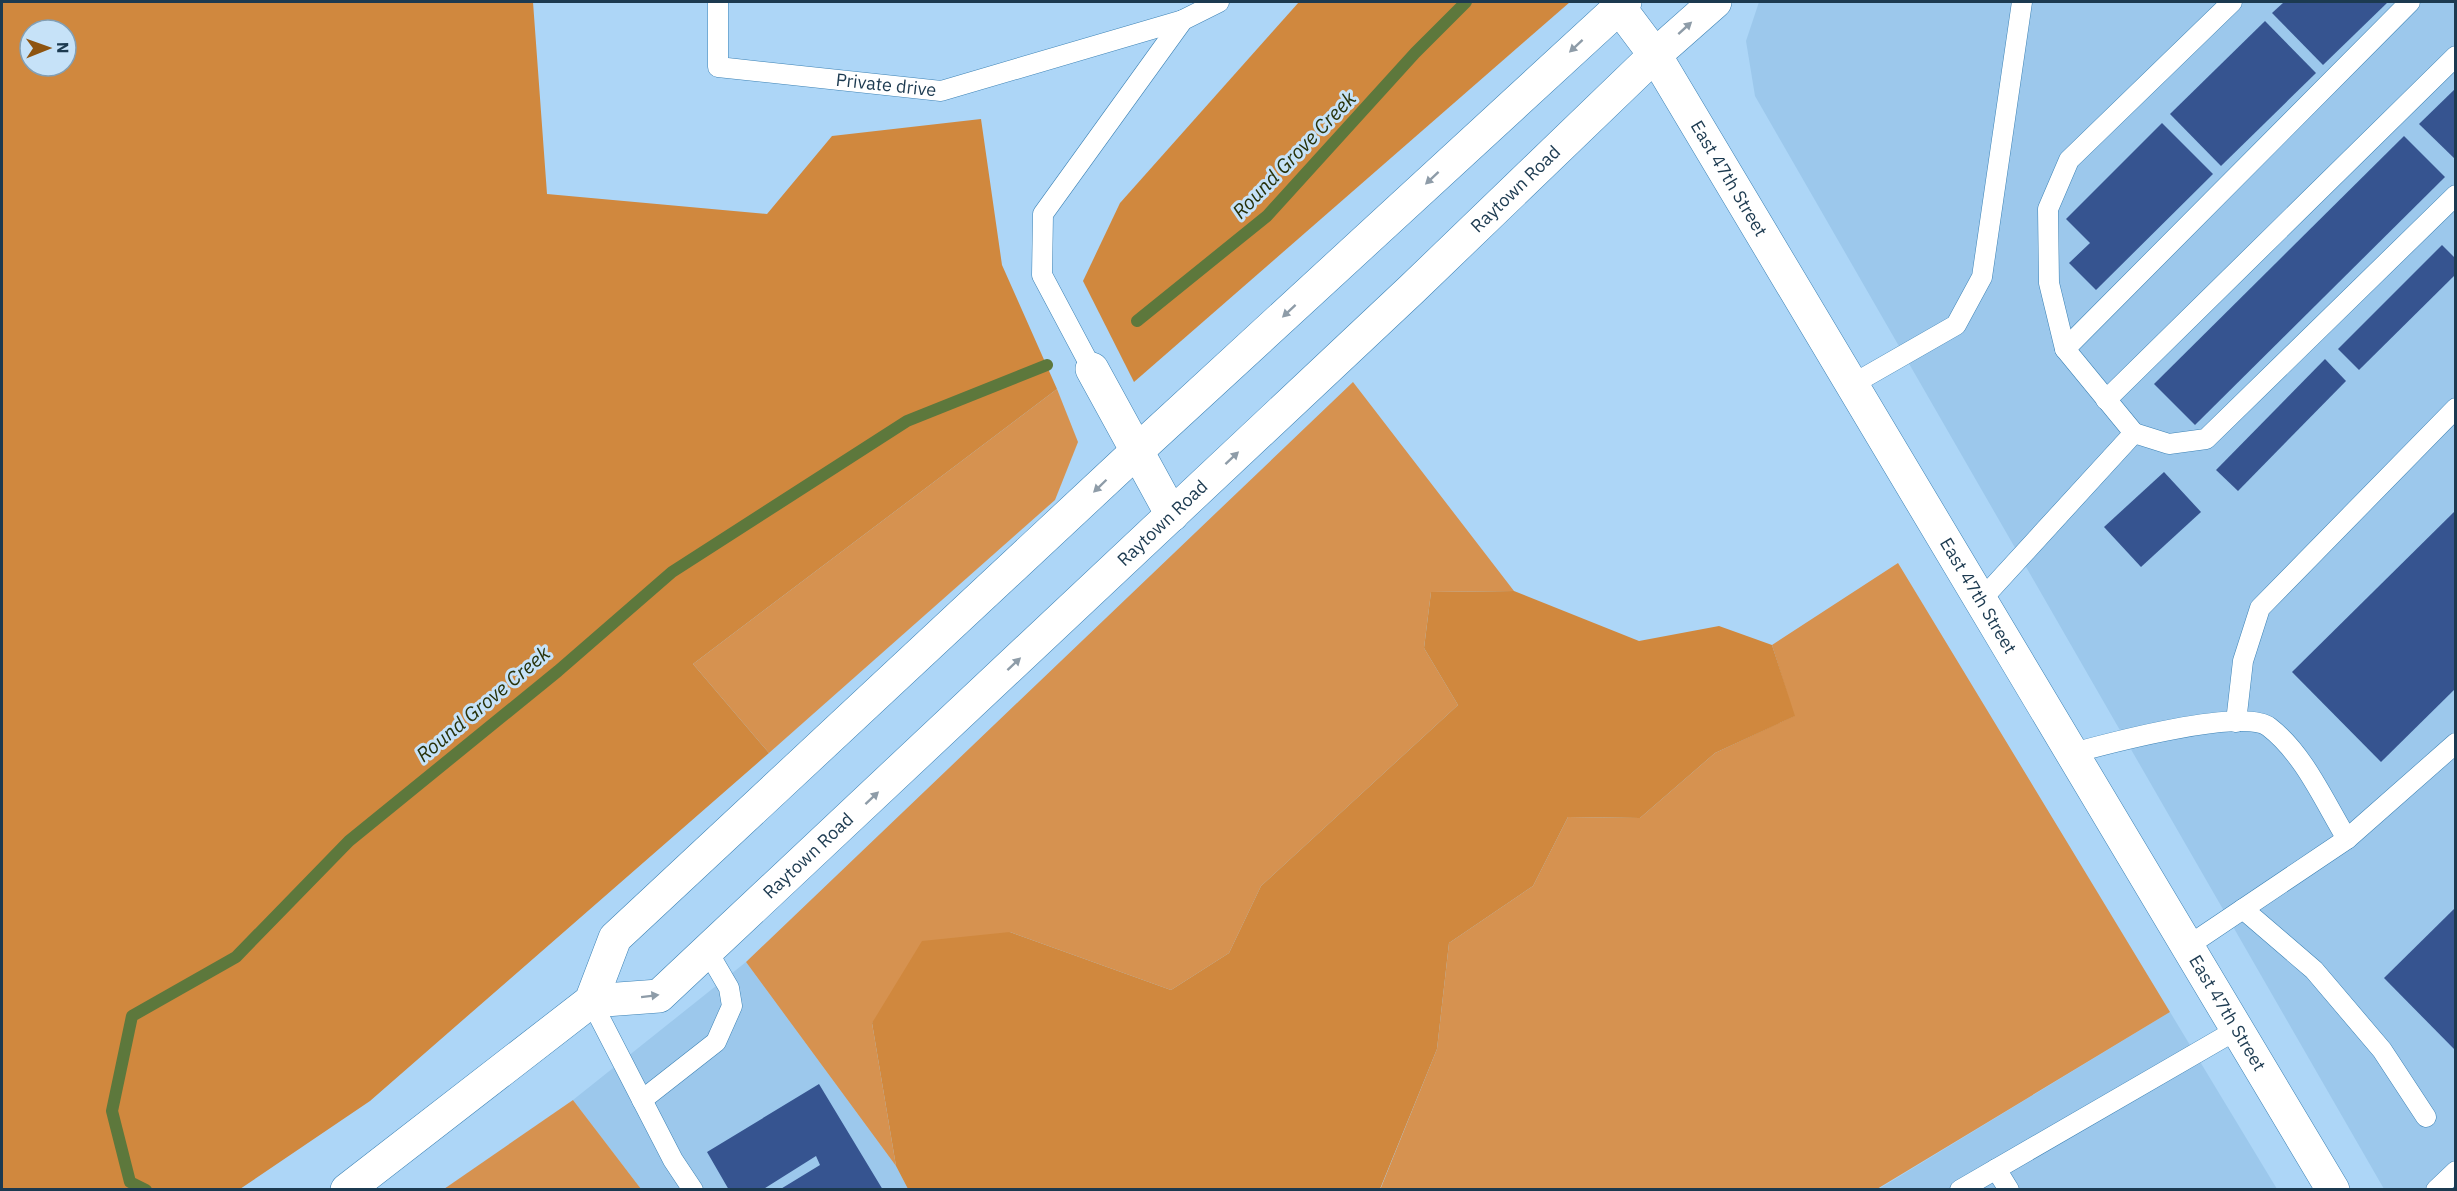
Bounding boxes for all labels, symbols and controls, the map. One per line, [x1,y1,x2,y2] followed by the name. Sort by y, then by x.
[18,18,78,78] north arrow
[1677,22,1692,35] one-way arrow
[1569,39,1584,52] one-way arrow
[53,42,73,54] text: N
[835,68,938,101] street label: Private drive
[1226,85,1362,224] water label: Round Grove Creek
[1686,116,1773,241] street label: East 47th Street
[1466,140,1565,237] street label: Raytown Road
[1426,171,1440,185] one-way arrow
[1282,303,1296,317] one-way arrow
[1225,452,1239,466] one-way arrow
[1112,475,1212,571] street label: Raytown Road
[1093,479,1108,492] one-way arrow
[1935,533,2022,658] street label: East 47th Street
[410,639,556,768] water label: Round Grove Creek
[1006,657,1021,671] one-way arrow
[864,791,878,805] one-way arrow
[758,807,858,903] street label: Raytown Road
[2184,951,2271,1075] street label: East 47th Street
[640,992,659,1001] one-way arrow

